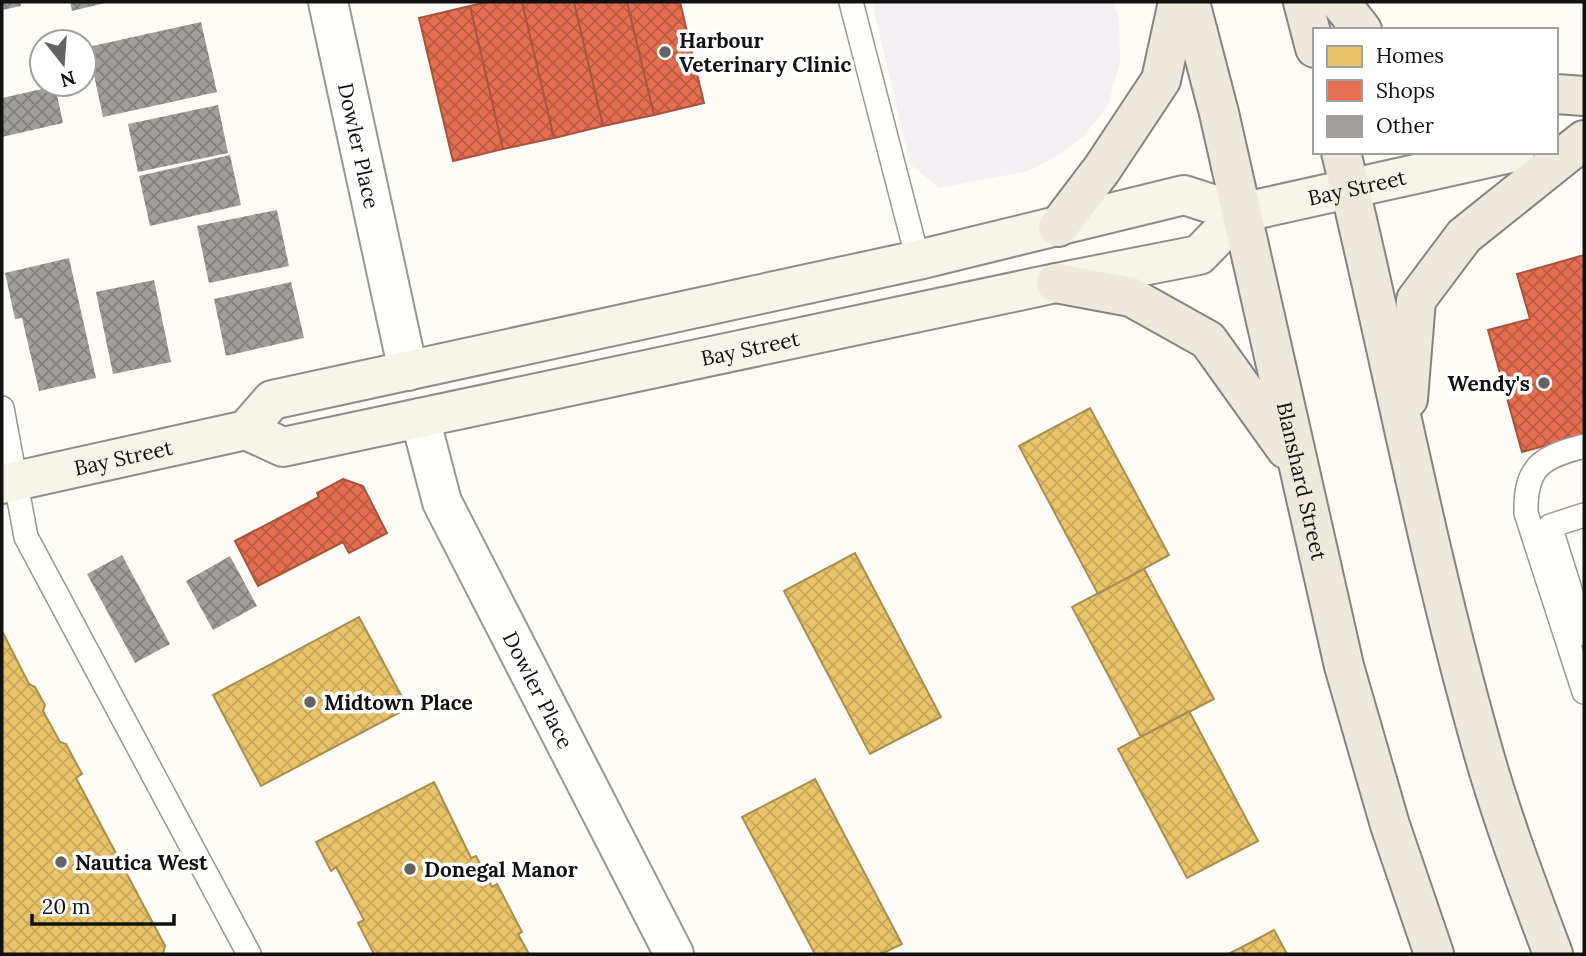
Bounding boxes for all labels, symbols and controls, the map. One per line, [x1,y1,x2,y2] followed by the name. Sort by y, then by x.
[679,27,851,78] place label: Harbour Veterinary Clinic
[28,28,98,98] north arrow
[1313,28,1558,154] legend
[1376,42,1444,69] text: Homes
[657,44,673,60] marker: Harbour Veterinary Clinic
[57,66,79,93] text: N
[1376,77,1435,104] text: Shops
[332,80,386,211] street label: Dowler Place
[1376,112,1434,139] text: Other
[1305,163,1409,211] street label: Bay Street
[698,324,802,371] street label: Bay Street
[1448,370,1530,397] place label: Wendy's
[1536,375,1552,391] marker: Wendy's
[1271,399,1333,564] street label: Blanshard Street
[71,433,176,481] street label: Bay Street
[497,627,580,753] street label: Dowler Place
[324,689,473,716] place label: Midtown Place
[302,694,318,710] marker: Midtown Place
[75,849,208,876] place label: Nautica West
[53,854,69,870] marker: Nautica West
[424,856,578,883] place label: Donegal Manor
[402,861,418,877] marker: Donegal Manor
[32,883,173,927] scale bar
[42,893,91,920] text: 20 m

